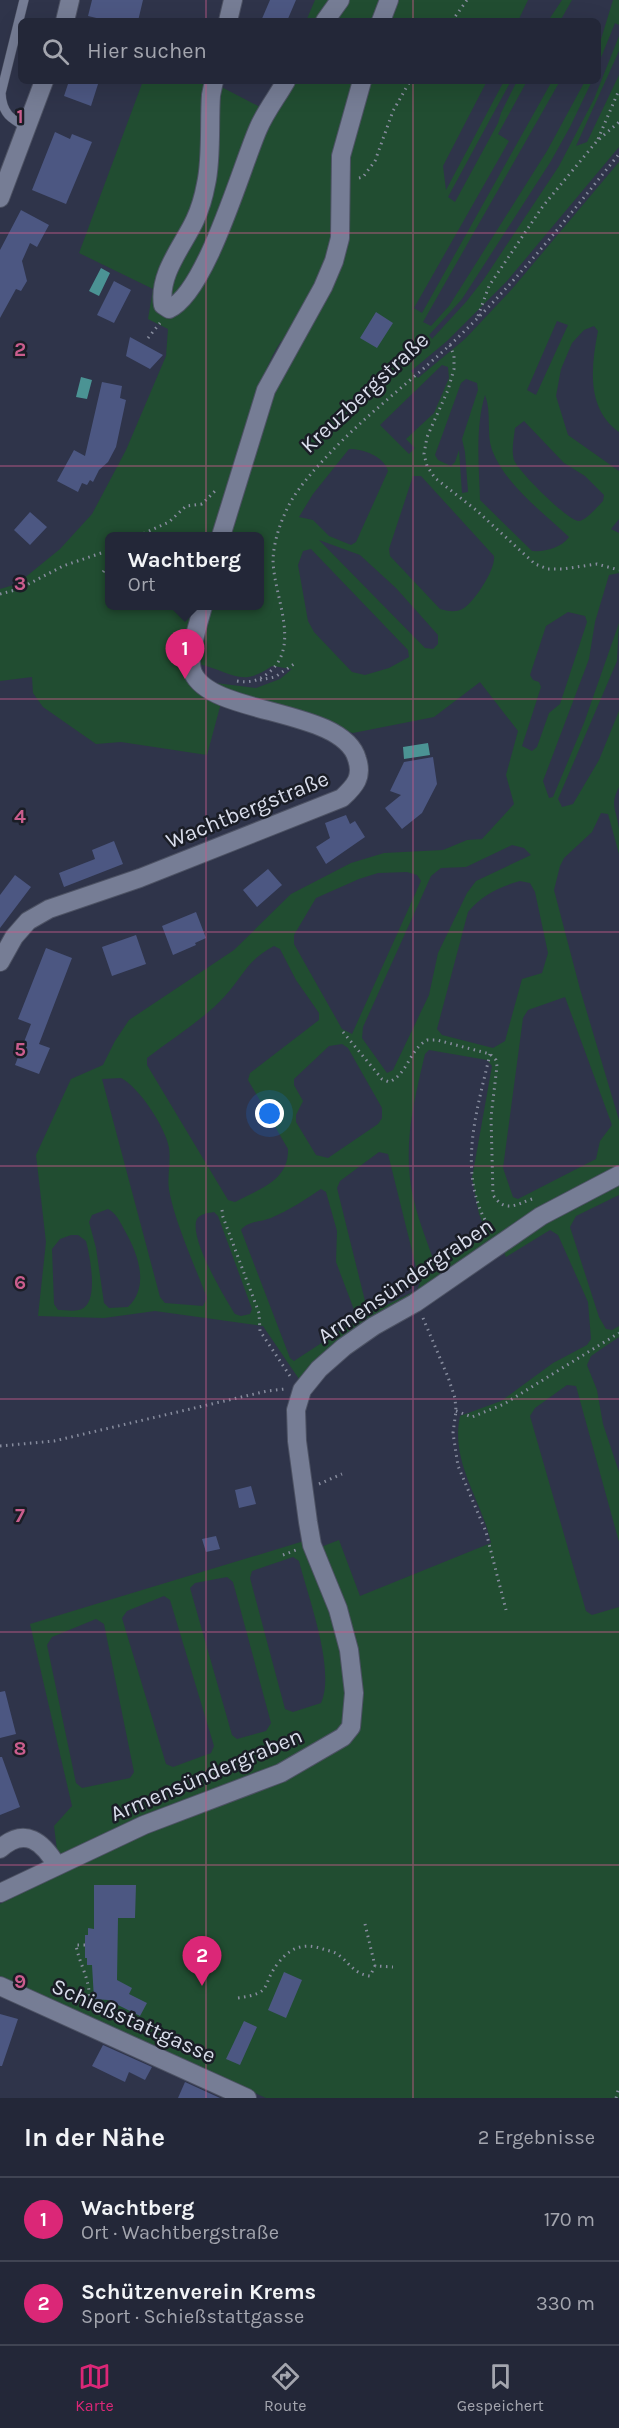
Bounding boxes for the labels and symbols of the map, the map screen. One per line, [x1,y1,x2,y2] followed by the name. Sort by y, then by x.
[16,105,24,128] text: 1
[295,327,434,459] street label: Kreuzbergstraße
[14,338,26,361] text: 2
[14,572,26,595] text: 3
[166,630,204,679] pin: 1
[162,765,332,854] street label: Wachtbergstraße
[14,805,26,828] text: 4
[14,1038,26,1061] text: 5
[255,1099,284,1128] your location
[313,1212,498,1349] street label: Armensündergraben
[14,1271,26,1294] text: 6
[15,1504,25,1527] text: 7
[107,1723,306,1827] street label: Armensündergraben
[14,1737,26,1760] text: 8
[182,1936,222,1986] pin: 2
[14,1970,26,1993] text: 9
[48,1973,220,2069] street label: Schießstattgasse

